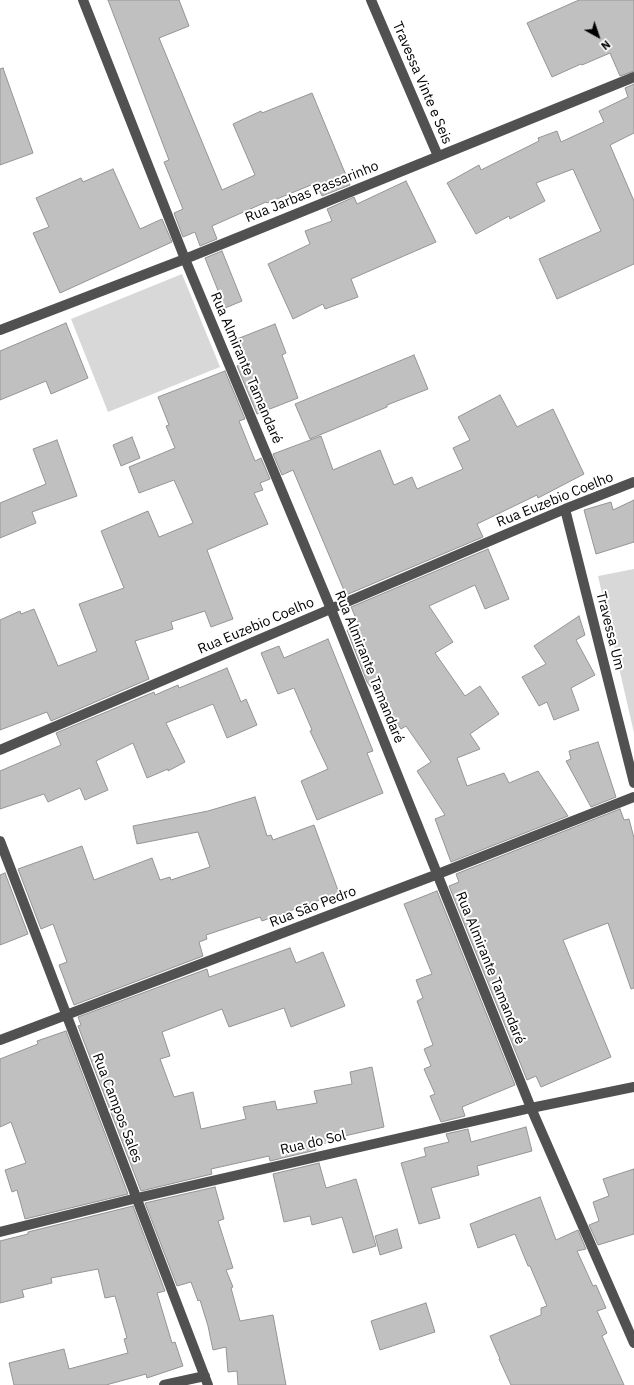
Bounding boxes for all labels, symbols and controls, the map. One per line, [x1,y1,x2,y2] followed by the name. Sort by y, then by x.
[578,16,618,56] north arrow
[389,19,455,147] street label: Travessa Vinte e Seis
[598,37,613,53] text: N
[243,158,381,226] street label: Rua Jarbas Passarinho
[206,290,286,446] street label: Rua Almirante Tamandaré
[494,469,616,531] street label: Rua Euzebio Coelho
[331,588,407,746] street label: Rua Almirante Tamandaré
[592,590,628,672] street label: Travessa Um
[195,594,317,658] street label: Rua Euzebio Coelho
[267,883,359,931] street label: Rua São Pedro
[452,889,528,1047] street label: Rua Almirante Tamandaré
[88,1051,146,1165] street label: Rua Campos Sales
[279,1127,347,1159] street label: Rua do Sol

